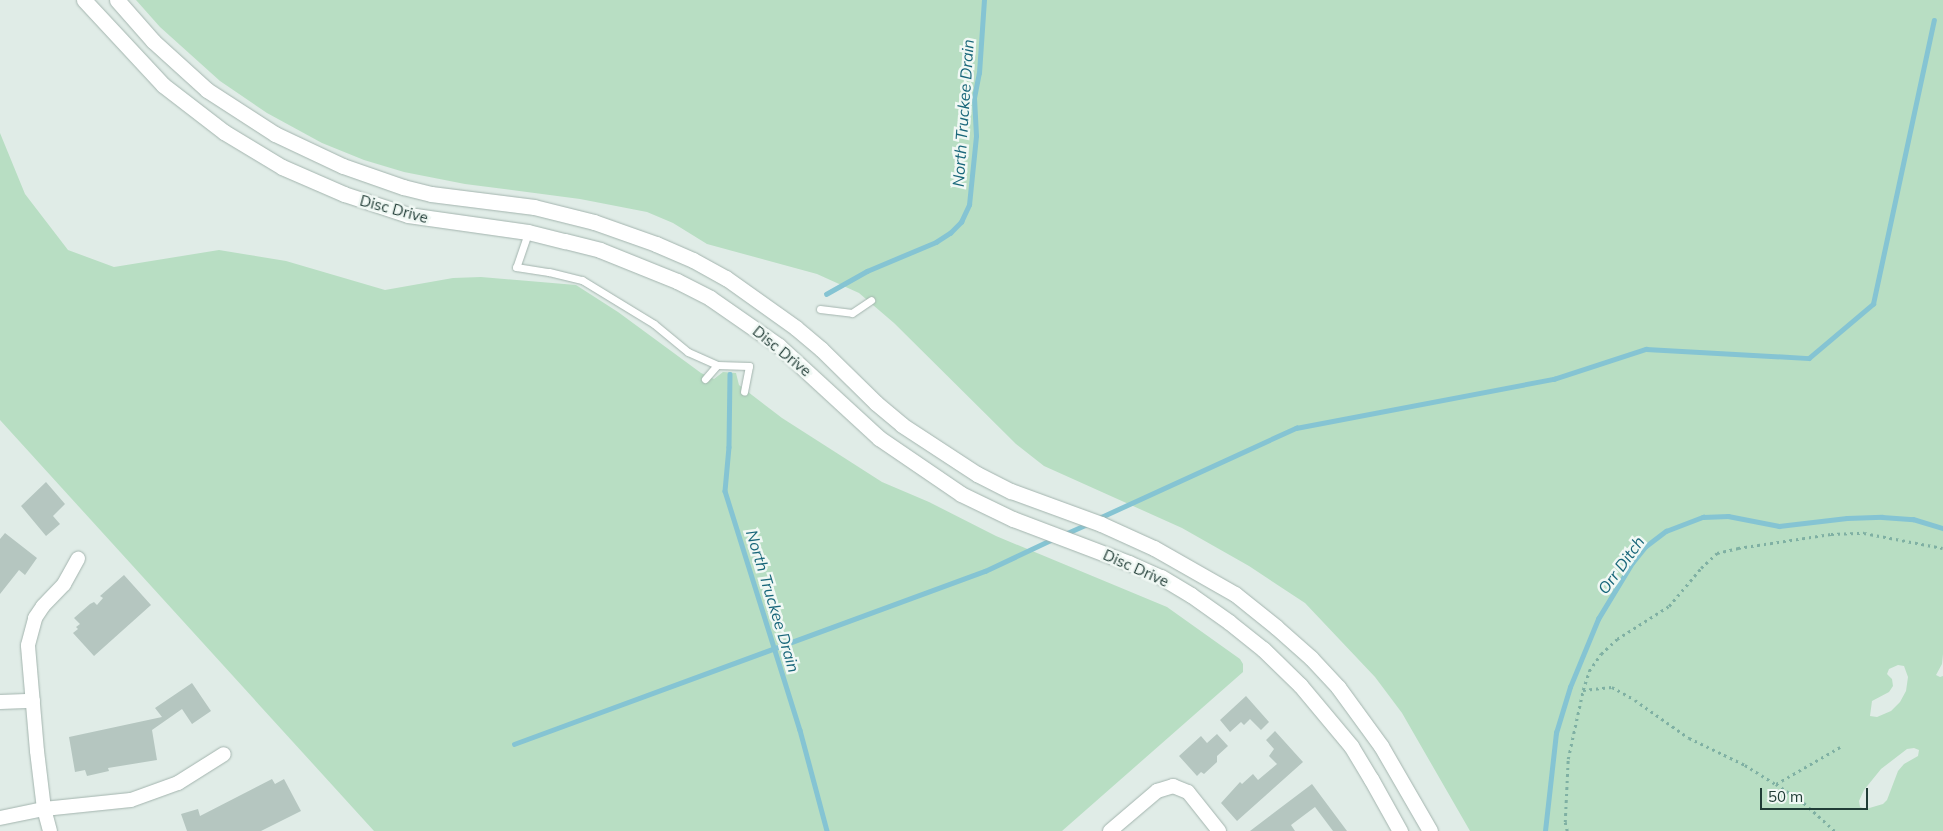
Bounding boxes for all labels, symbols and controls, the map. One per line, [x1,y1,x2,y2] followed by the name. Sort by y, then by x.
[948,39,978,187] water label: North Truckee Drain
[358,191,430,227] street label: Disc Drive
[749,322,815,380] street label: Disc Drive
[742,527,804,675] water label: North Truckee Drain
[1594,532,1648,598] water label: Orr Ditch
[1100,546,1172,590] street label: Disc Drive
[1763,778,1870,810] scale bar
[1768,787,1803,806] text: 50 m

